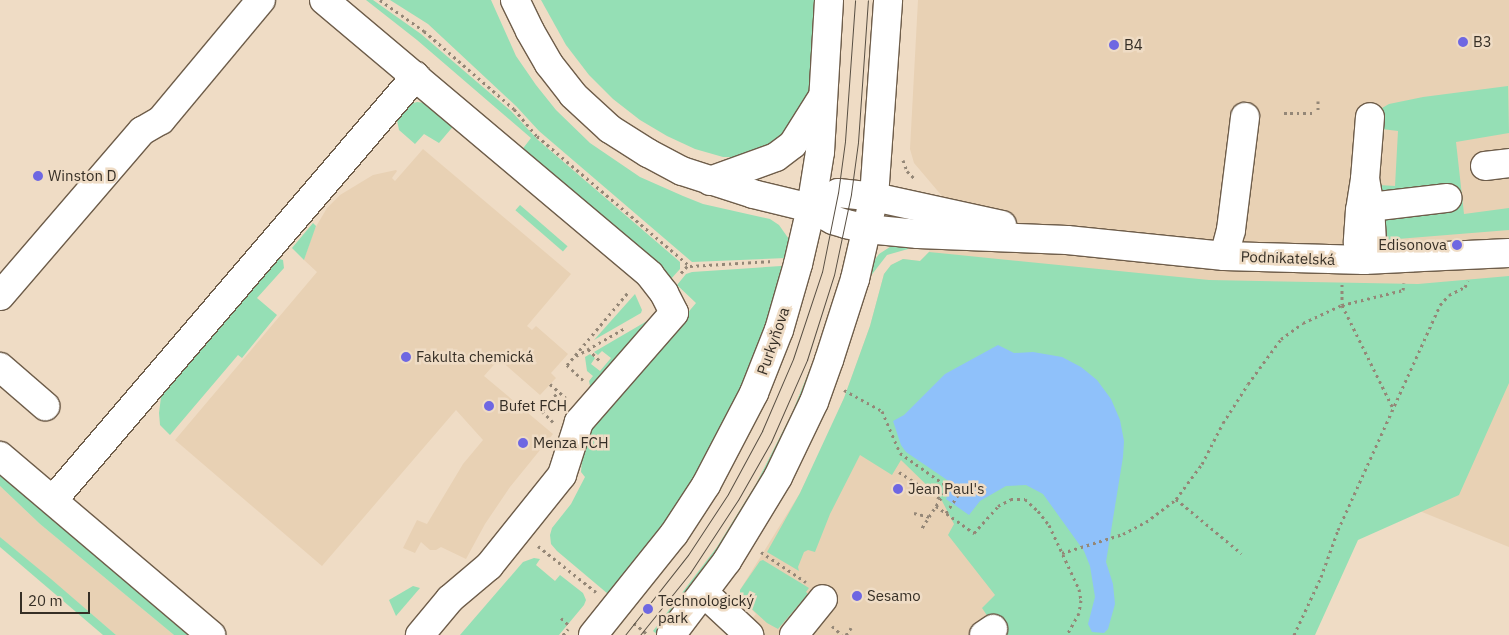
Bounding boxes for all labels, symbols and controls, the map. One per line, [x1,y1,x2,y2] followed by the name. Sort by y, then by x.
[1473,33,1492,51] place label: B3
[1124,36,1143,54] place label: B4
[1457,36,1469,48] marker: B3
[1108,39,1120,51] marker: B4
[48,167,117,185] place label: Winston D
[32,170,44,182] marker: Winston D
[1378,236,1447,254] place label: Edisonova
[1451,239,1463,251] marker: Edisonova
[1240,247,1336,269] street label: Podnikatelská
[753,305,793,377] street label: Purkyňova
[416,348,533,366] place label: Fakulta chemická
[400,351,412,363] marker: Fakulta chemická
[499,397,567,415] place label: Bufet FCH
[483,400,495,412] marker: Bufet FCH
[533,434,608,452] place label: Menza FCH
[517,437,529,449] marker: Menza FCH
[908,480,984,498] place label: Jean Paul's
[892,483,904,495] marker: Jean Paul's
[22,582,92,614] scale bar
[867,587,921,605] place label: Sesamo
[851,590,863,602] marker: Sesamo
[28,591,63,610] text: 20 m
[658,591,754,626] place label: Technologický park
[642,603,654,615] marker: Technologický park

